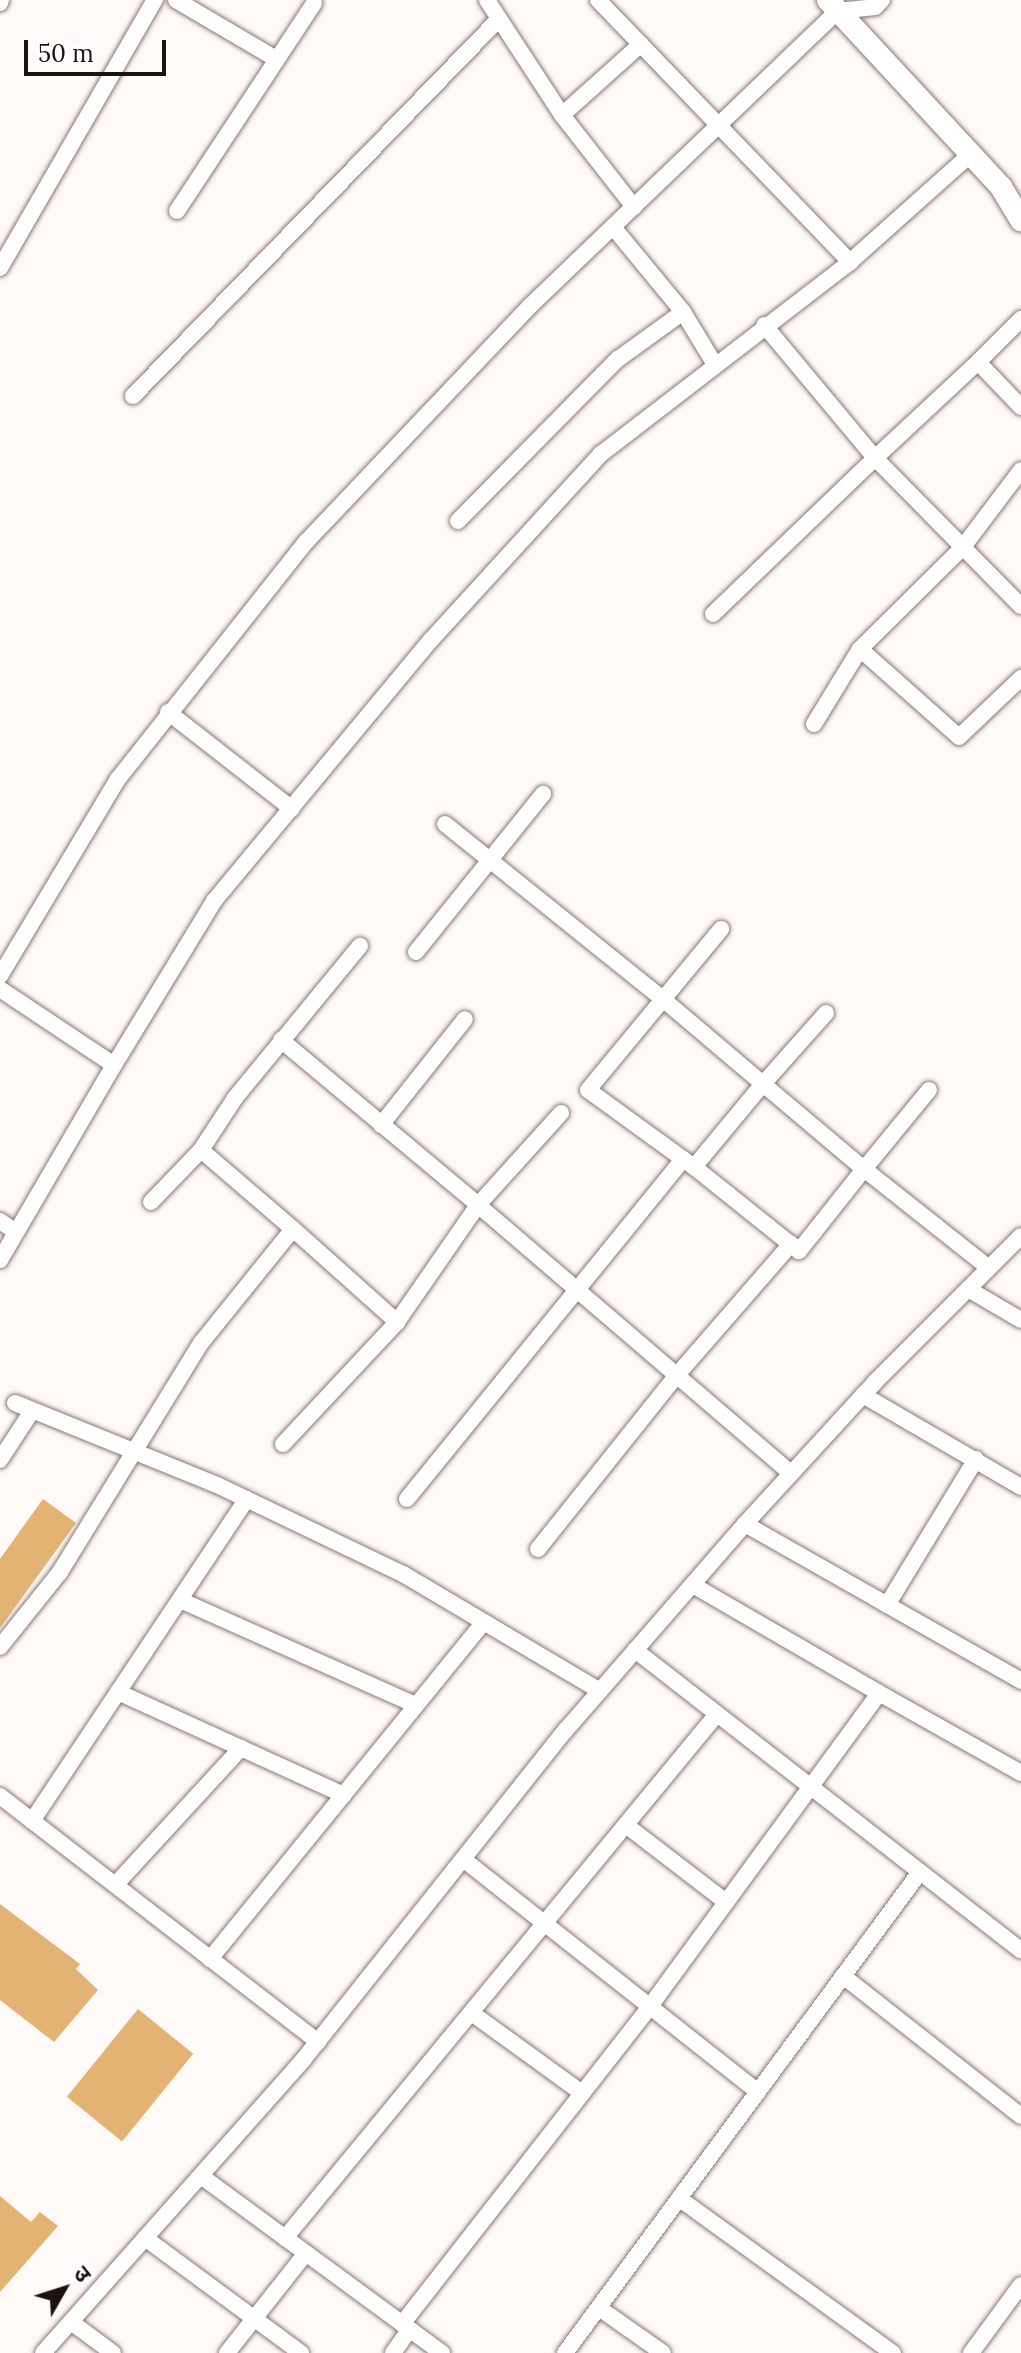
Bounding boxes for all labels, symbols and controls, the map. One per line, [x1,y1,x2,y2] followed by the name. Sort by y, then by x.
[28,24,170,74] scale bar
[38,38,94,69] text: 50 m
[24,2249,104,2329] north arrow
[68,2260,98,2288] text: उ

